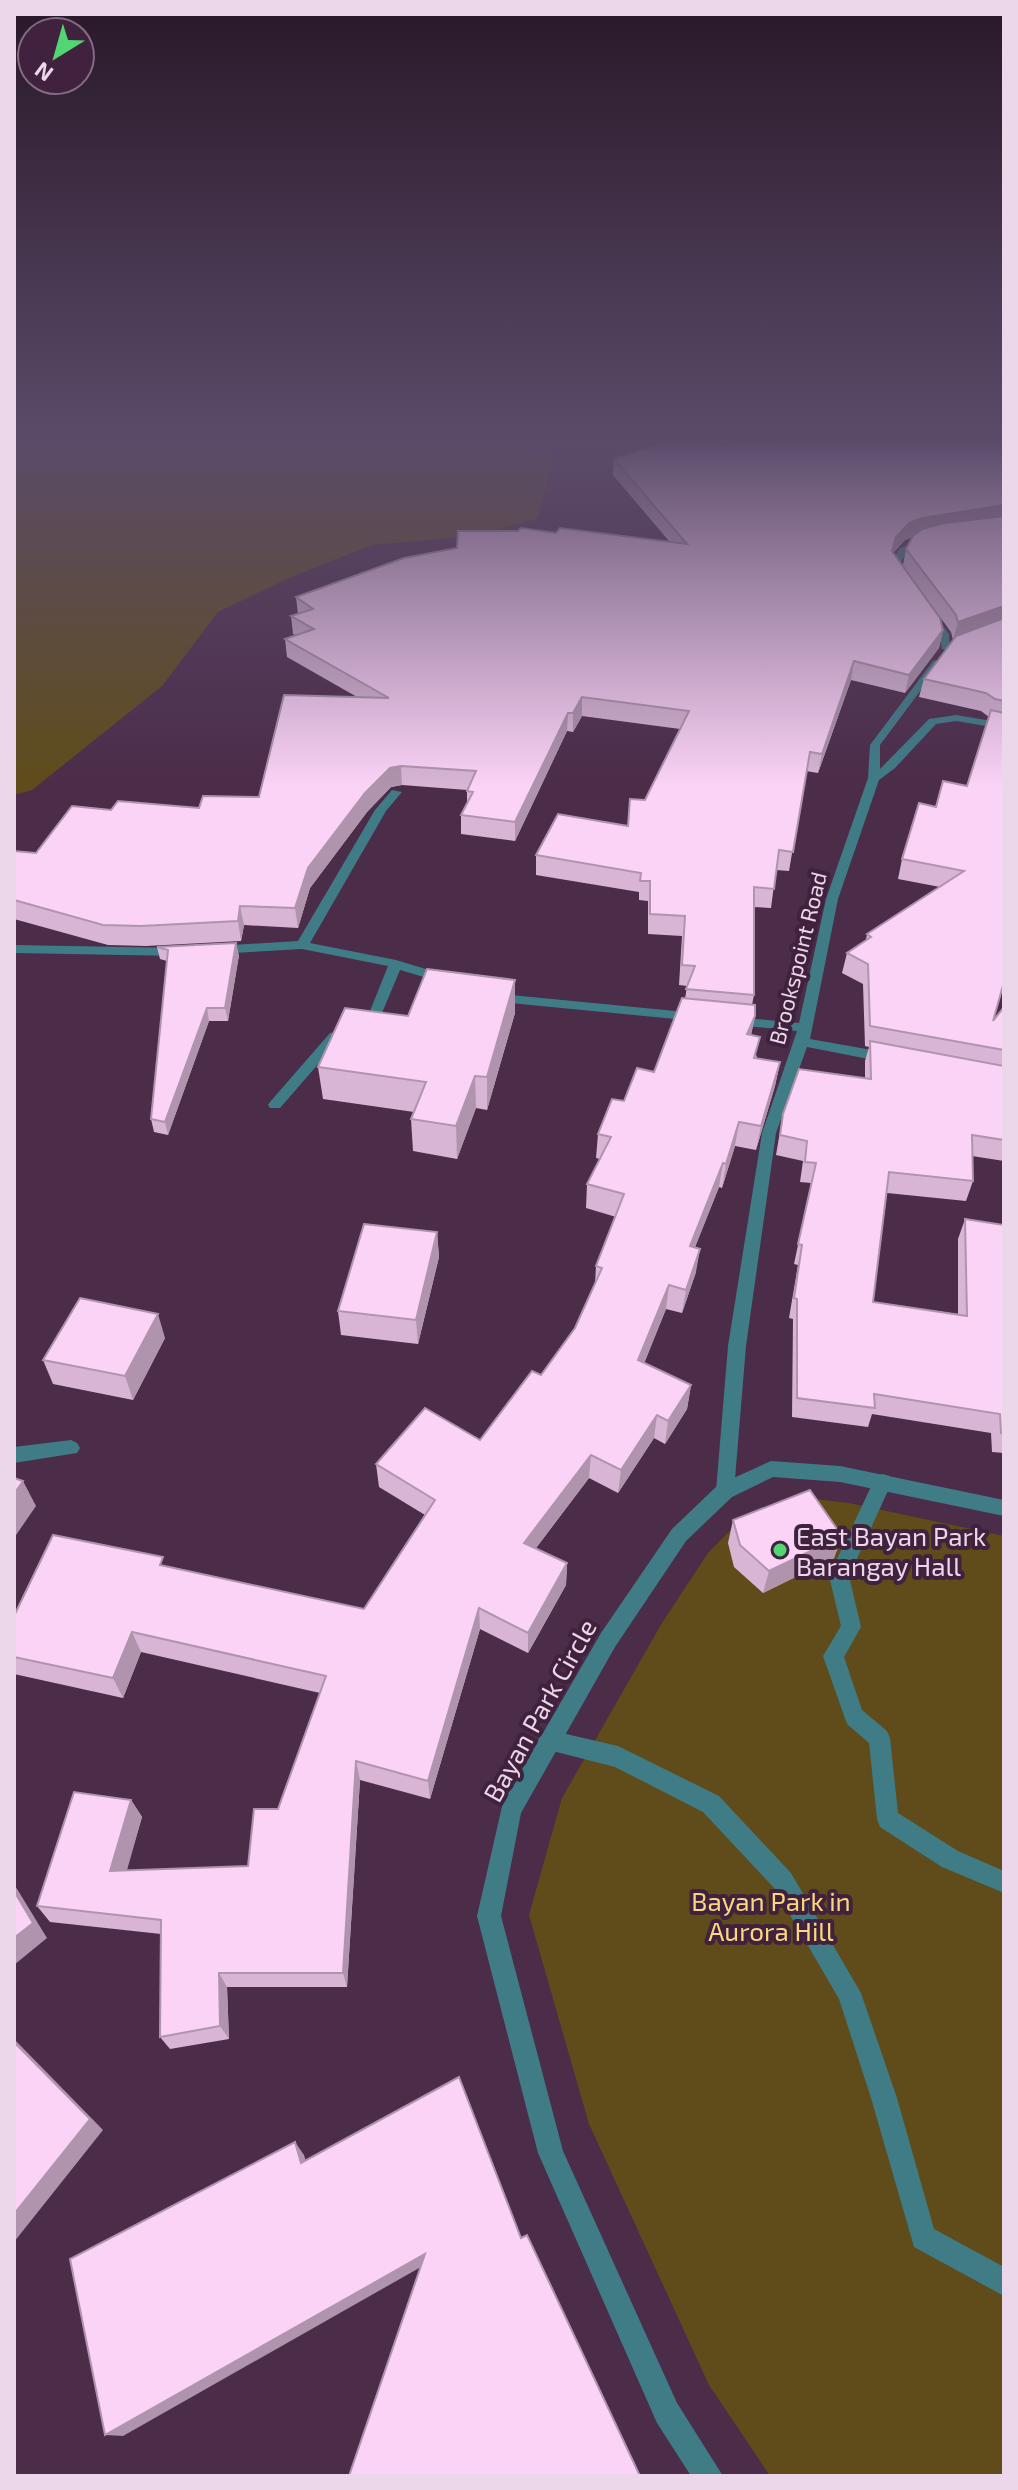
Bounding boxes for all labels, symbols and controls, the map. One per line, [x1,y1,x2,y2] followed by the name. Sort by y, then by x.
[16,16,96,96] north arrow
[29,58,58,88] text: N
[763,869,831,1047] street label: Brookspoint Road
[796,1520,986,1581] place label: East Bayan Park Barangay Hall
[771,1541,789,1559] marker: East Bayan Park Barangay Hall
[476,1613,602,1807] street label: Bayan Park Circle
[691,1885,851,1946] park label: Bayan Park in Aurora Hill

